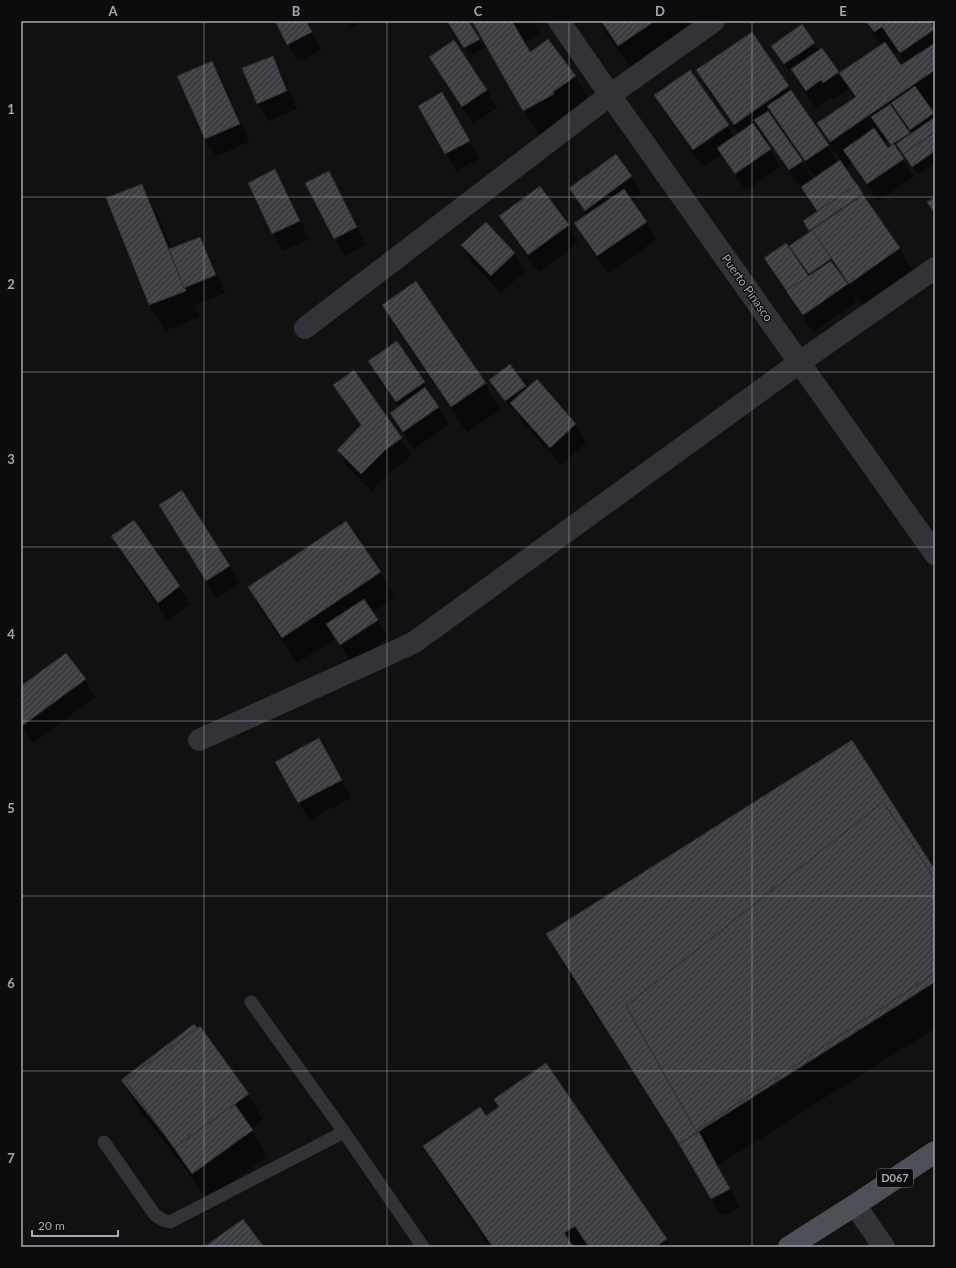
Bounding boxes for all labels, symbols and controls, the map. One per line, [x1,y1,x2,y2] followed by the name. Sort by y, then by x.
[107,3,118,19] text: A
[292,3,301,19] text: B
[474,3,483,19] text: C
[655,3,665,19] text: D
[839,3,847,19] text: E
[7,101,15,117] text: 1
[719,251,776,325] street label: Puerto Pinasco
[7,276,15,292] text: 2
[7,451,15,467] text: 3
[7,626,15,642] text: 4
[7,800,15,816] text: 5
[7,975,15,991] text: 6
[7,1150,15,1166] text: 7
[877,1169,913,1187] road number: D067
[32,1212,118,1238] scale bar
[38,1218,65,1233] text: 20 m

